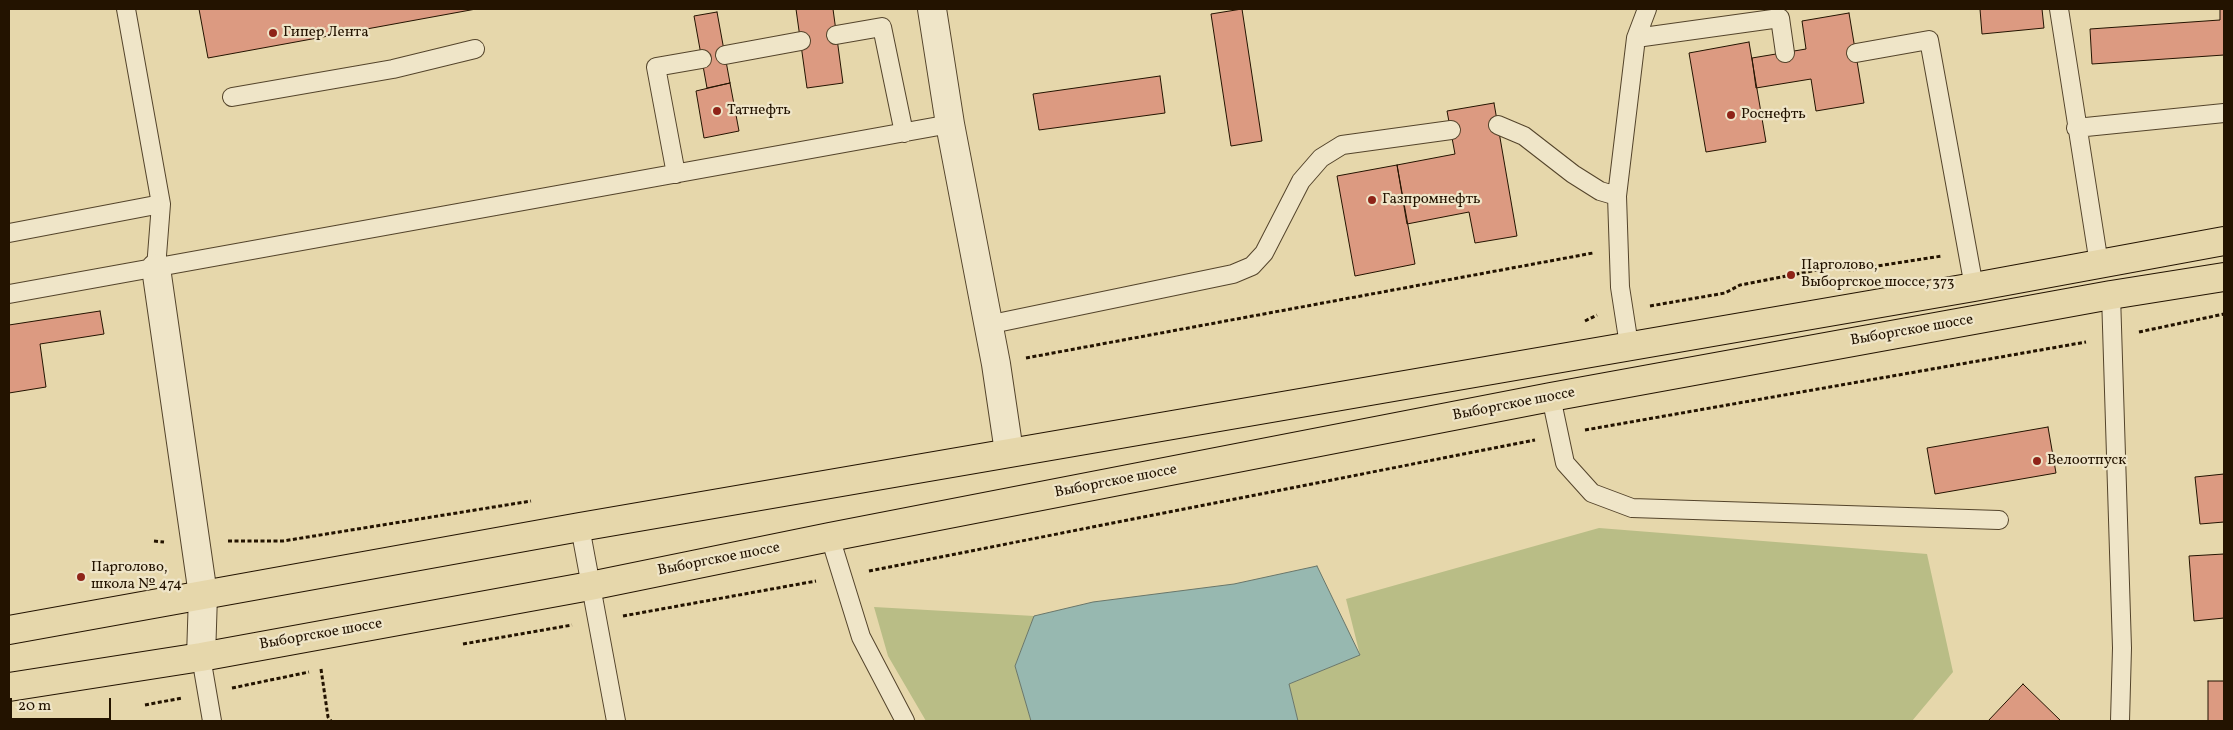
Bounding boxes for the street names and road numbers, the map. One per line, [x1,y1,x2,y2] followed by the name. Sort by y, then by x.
[1849,311,1975,351] street label: Выборгское шоссе
[1451,384,1577,426] street label: Выборгское шоссе
[1053,461,1179,503] street label: Выборгское шоссе
[656,539,782,581] street label: Выборгское шоссе
[258,615,384,655] street label: Выборгское шоссе

